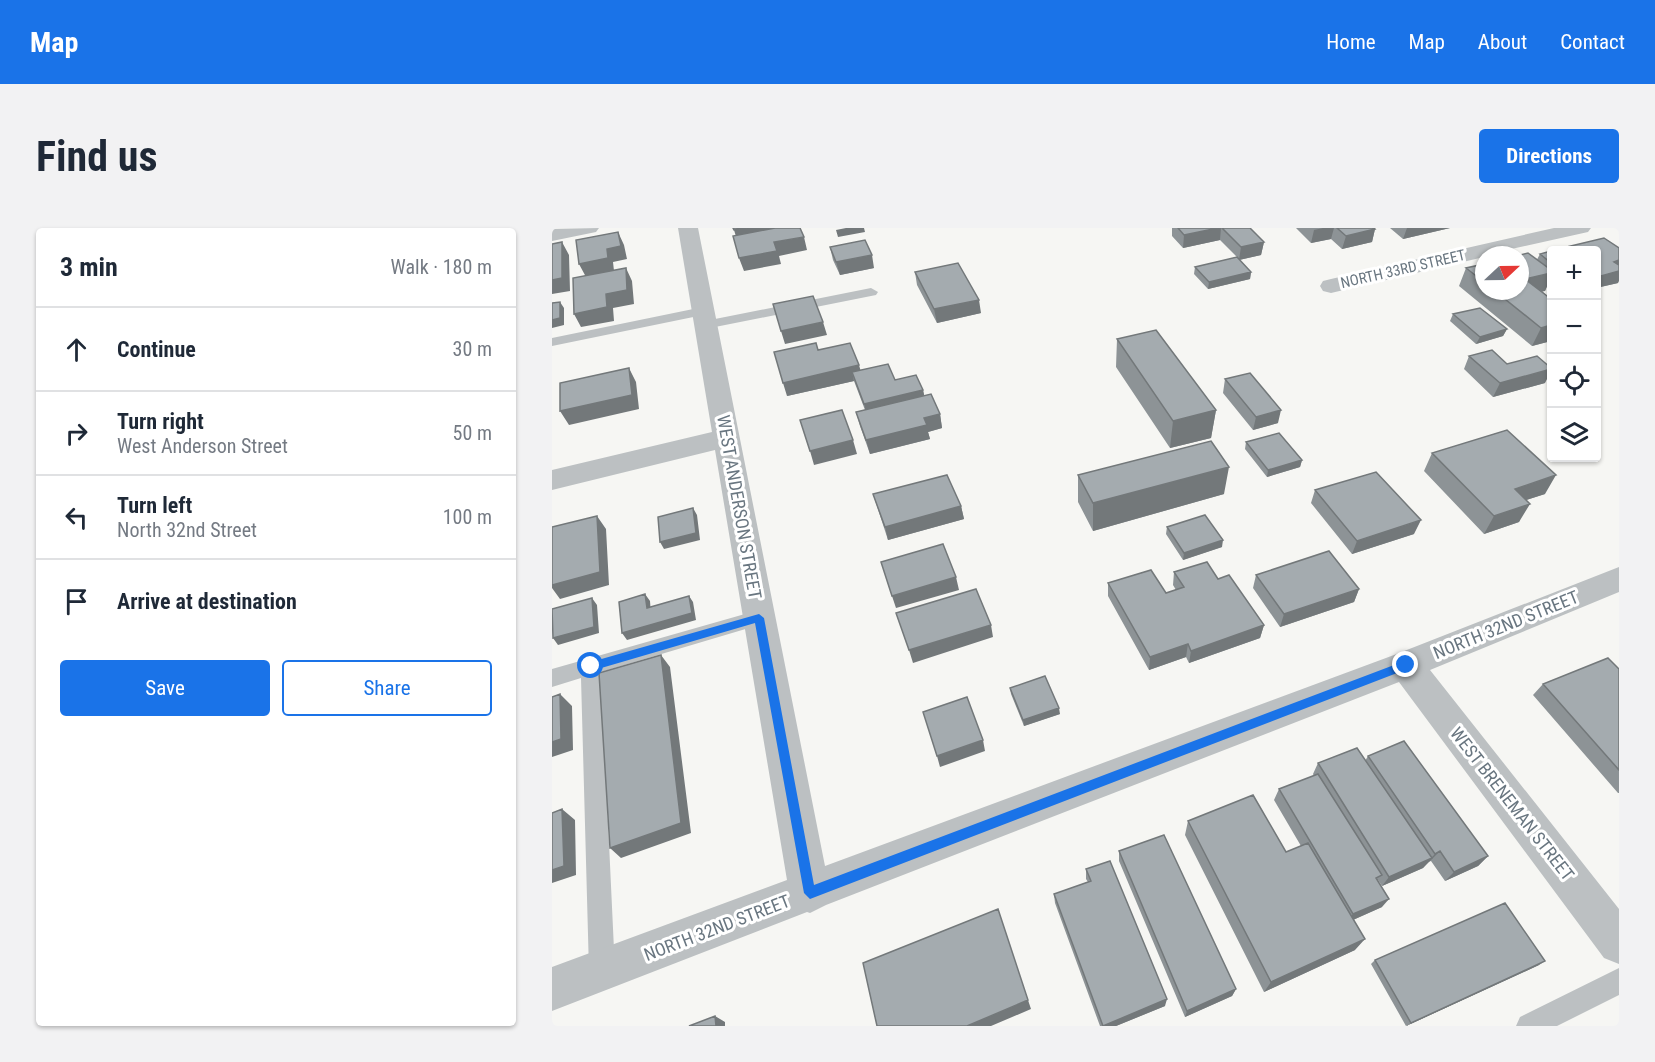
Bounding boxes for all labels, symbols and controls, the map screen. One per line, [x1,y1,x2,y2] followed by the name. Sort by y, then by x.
[30,26,78,59] text: Map
[1326,30,1376,54] text: Home
[1409,30,1445,54] text: Map
[1478,30,1527,54] text: About
[1560,30,1625,54] text: Contact
[1479,129,1619,183] button: Directions
[36,132,157,181] text: Find us
[1339,246,1467,292] street label: NORTH 33RD STREET
[1475,246,1529,300] north arrow
[1547,246,1601,462] map controls
[1547,246,1601,300] button: +
[60,252,118,282] text: 3 min
[391,255,492,279] text: Walk · 180 m
[1547,300,1601,354] button: −
[60,333,93,366] icon: ahead
[117,337,196,362] text: Continue
[453,337,492,361] text: 30 m
[1547,354,1601,408] button: locate
[1547,408,1601,462] button: layers
[117,409,204,434] text: Turn right
[713,413,766,601] street label: WEST ANDERSON STREET
[60,417,93,450] icon: right
[453,421,492,445] text: 50 m
[117,434,288,458] text: West Anderson Street
[117,493,192,518] text: Turn left
[60,501,93,534] icon: left
[443,505,492,529] text: 100 m
[117,518,257,542] text: North 32nd Street
[60,585,93,618] icon: arrive
[1430,586,1581,663] street label: NORTH 32ND STREET
[117,589,297,614] text: Arrive at destination
[1392,651,1418,677] route end
[577,652,603,678] route start
[60,660,270,716] button: Save
[282,660,492,716] button: Share
[1446,723,1579,885] street label: WEST BRENEMAN STREET
[641,890,793,965] street label: NORTH 32ND STREET

